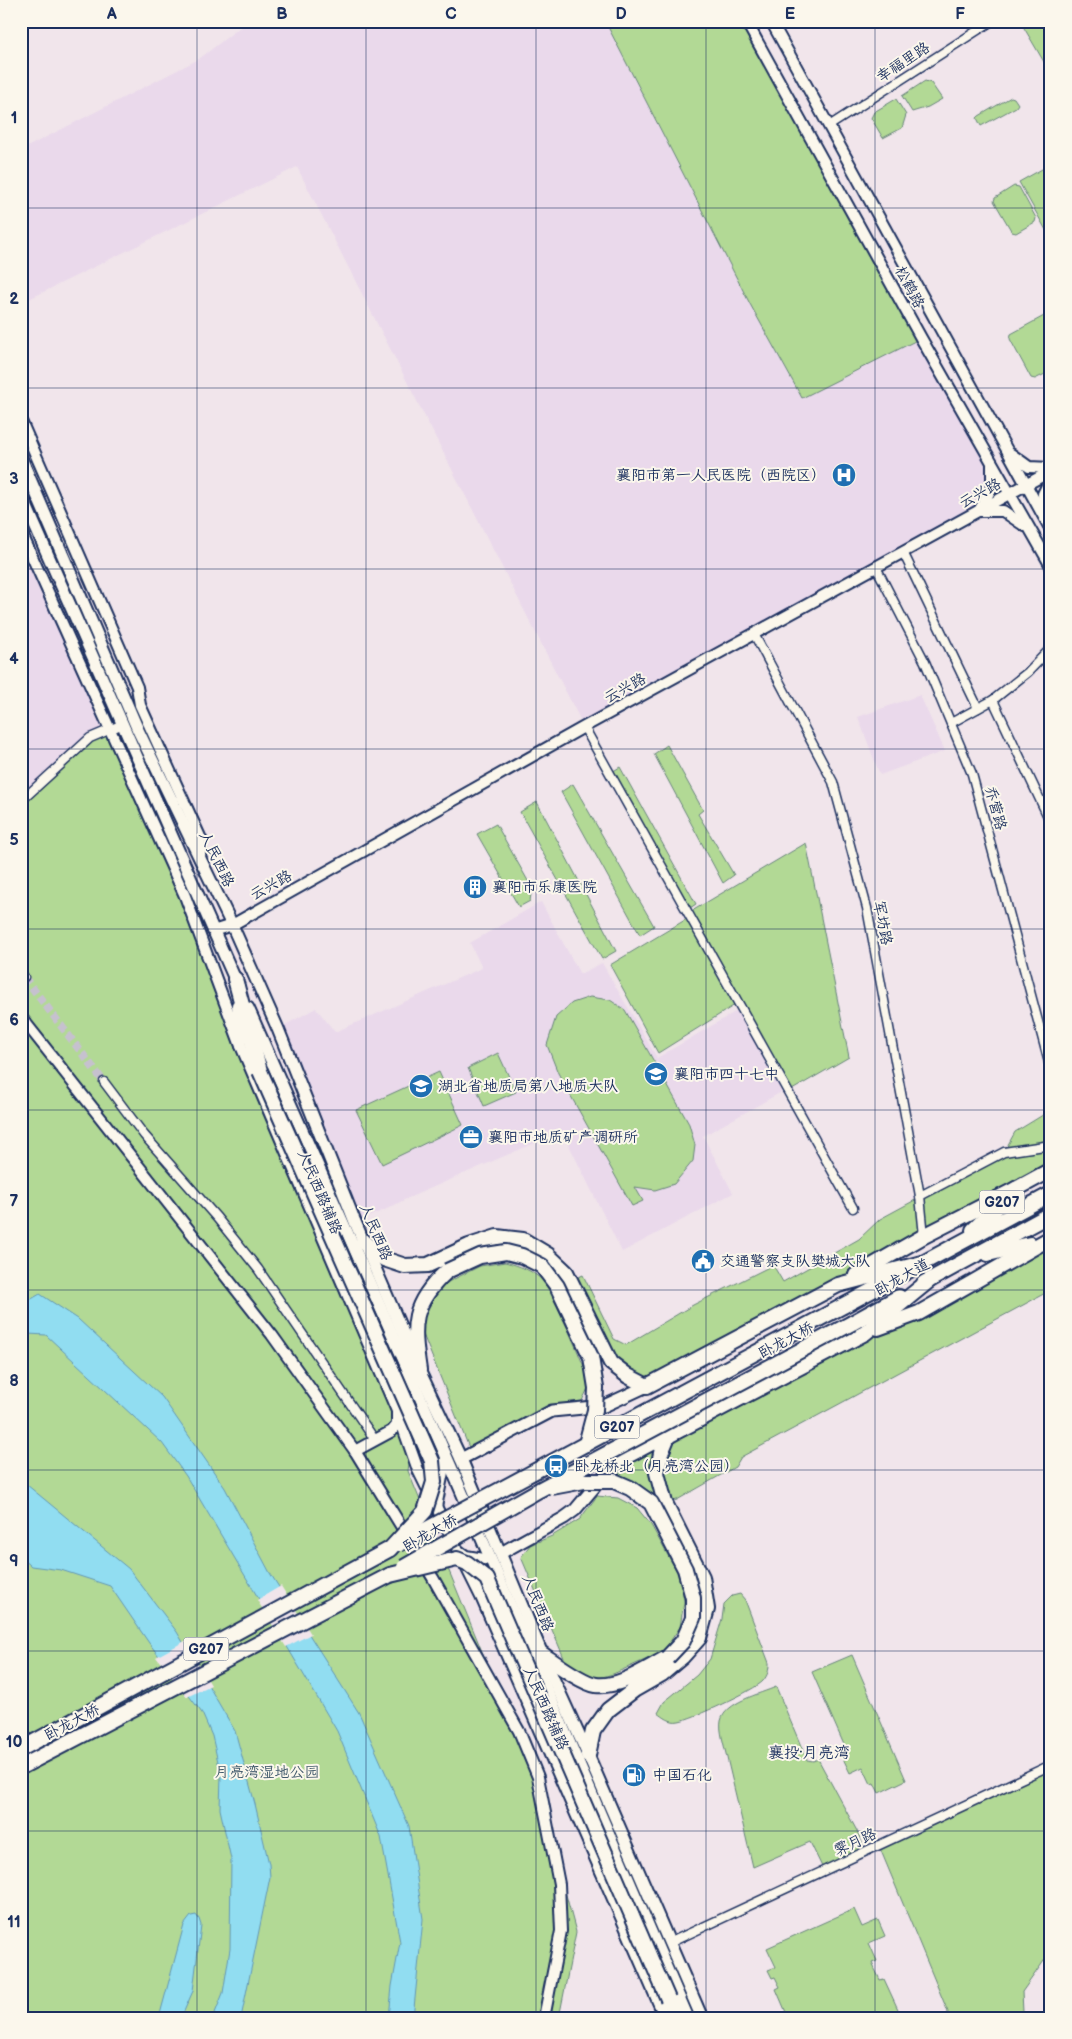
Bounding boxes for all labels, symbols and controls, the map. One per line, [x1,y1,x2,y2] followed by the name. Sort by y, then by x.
[106,5,117,24] text: A
[276,5,288,24] text: B
[445,5,457,24] text: C
[615,5,627,24] text: D
[785,5,795,24] text: E
[955,5,965,24] text: F
[873,38,934,87] street label: 幸福里路
[11,109,17,128] text: 1
[891,263,929,312] street label: 松鹤路
[9,290,19,309] text: 2
[831,462,857,488] hospital icon: 襄阳市第一人民医院（西院区）
[616,466,826,485] place label: 襄阳市第一人民医院（西院区）
[9,470,19,489] text: 3
[956,474,1005,513] street label: 云兴路
[9,650,19,669] text: 4
[601,669,650,708] street label: 云兴路
[981,784,1011,832] street label: 乔营路
[195,828,238,890] street label: 人民西路
[9,831,19,850] text: 5
[247,866,296,905] street label: 云兴路
[462,874,488,900] building icon: 襄阳市乐康医院
[492,878,597,897] place label: 襄阳市乐康医院
[869,899,896,947] street label: 军坊路
[9,1011,19,1030] text: 6
[643,1061,669,1087] school or university icon: 襄阳市四十七中
[674,1065,779,1084] place label: 襄阳市四十七中
[408,1073,434,1099] school or university icon: 湖北省地质局第八地质大队
[438,1077,618,1096] place label: 湖北省地质局第八地质大队
[458,1124,484,1150] office icon: 襄阳市地质矿产调研所
[488,1128,638,1147] place label: 襄阳市地质矿产调研所
[293,1147,346,1237] street label: 人民西路辅路
[980,1190,1024,1214] road number: G207
[10,1192,19,1211] text: 7
[355,1201,396,1264] street label: 人民西路
[690,1248,716,1274] public building icon: 交通警察支队樊城大队
[720,1252,870,1271] place label: 交通警察支队樊城大队
[871,1255,933,1300] street label: 卧龙大道
[755,1318,817,1363] street label: 卧龙大桥
[9,1372,19,1391] text: 8
[594,1415,640,1438] road number: G207
[543,1453,569,1479] bus stop icon: 卧龙桥北（月亮湾公园）
[574,1457,739,1476] place label: 卧龙桥北（月亮湾公园）
[400,1510,461,1557] street label: 卧龙大桥
[9,1552,19,1571] text: 9
[517,1572,558,1635] street label: 人民西路
[184,1638,228,1660] road number: G207
[519,1663,573,1753] street label: 人民西路辅路
[41,1700,103,1745] street label: 卧龙大桥
[6,1733,22,1752] text: 10
[768,1744,850,1763] district label: 襄投·月亮湾
[621,1762,647,1788] fuel station icon: 中国石化
[214,1763,320,1782] park label: 月亮湾湿地公园
[652,1766,712,1785] place label: 中国石化
[831,1824,880,1861] street label: 霁月路
[7,1913,21,1932] text: 11

